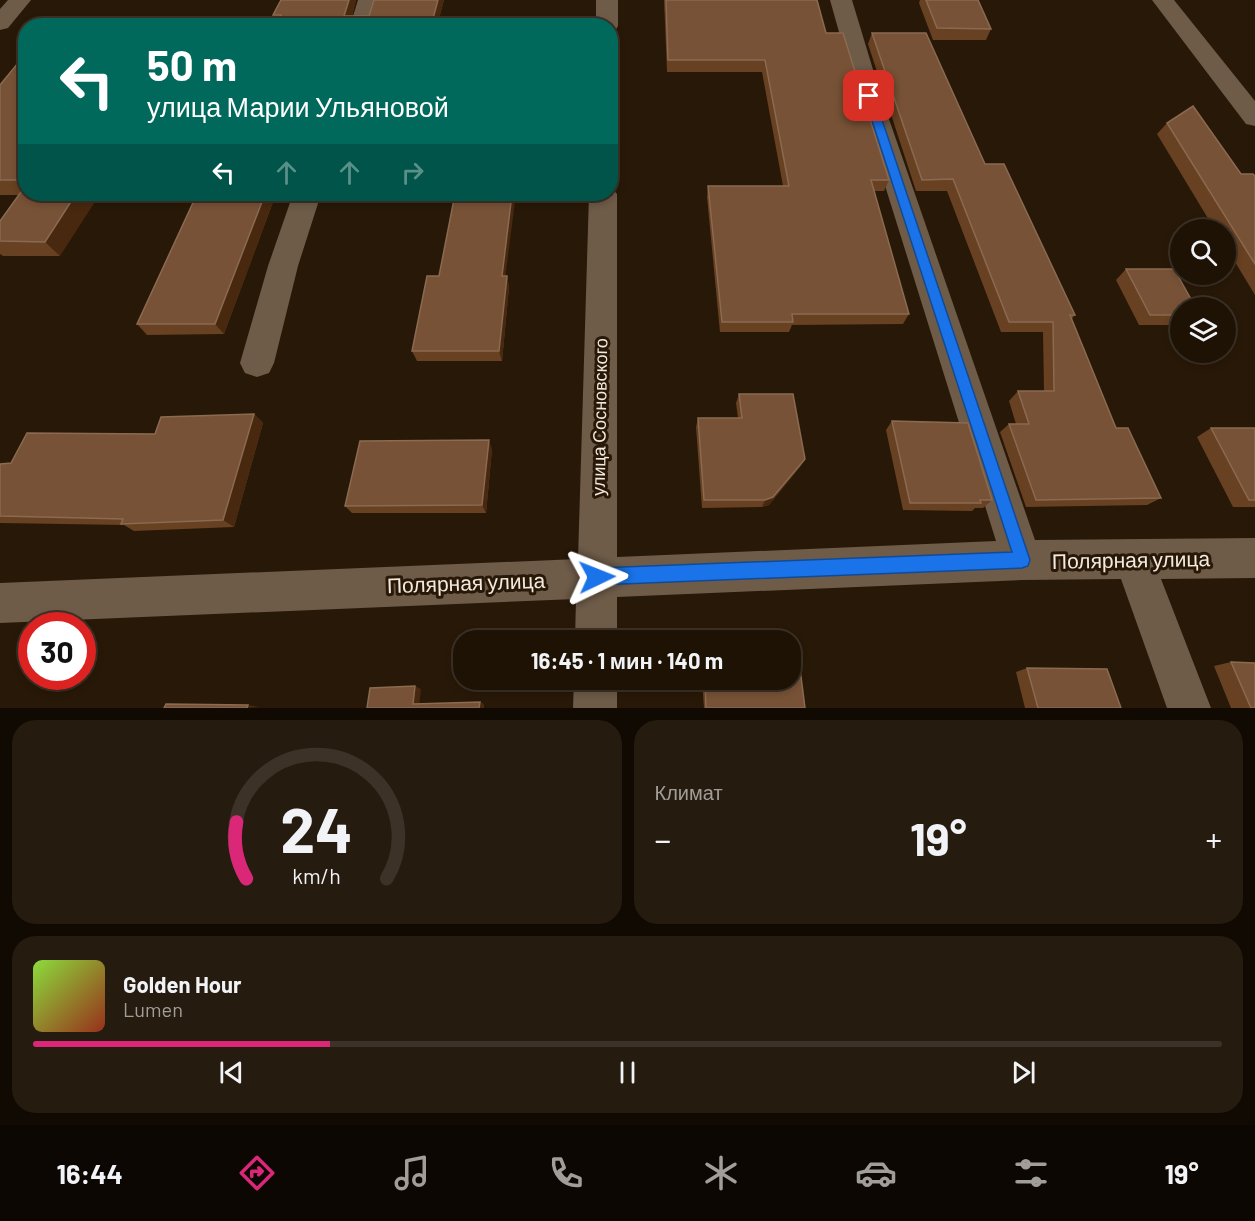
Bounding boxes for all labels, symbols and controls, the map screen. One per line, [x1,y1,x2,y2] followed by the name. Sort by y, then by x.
[147,39,237,89] text: 50 m
[48,42,126,120] icon: left
[843,70,894,121] pin
[852,79,885,112] icon: arrive
[147,90,449,122] text: улица Марии Ульяновой
[207,156,240,189] icon: left
[270,156,303,189] icon: ahead
[333,156,366,189] icon: ahead
[396,156,429,189] icon: right
[1170,219,1236,363] map controls
[1170,219,1236,285] button: search
[1170,297,1236,363] button: layers
[587,338,611,496] street label: улица Сосновского
[565,545,629,609] position arrow
[1052,545,1211,573] street label: Полярная улица
[387,567,546,597] street label: Полярная улица
[18,612,96,690] speed limit sign: 30
[531,647,723,673] text: 16:45 · 1 мин · 140 m
[655,780,723,804] text: Климат
[280,791,353,865] text: 24
[910,811,967,865] text: 19°
[655,819,671,859] text: −
[1206,819,1222,859] text: +
[292,863,341,888] text: km/h
[123,971,241,997] text: Golden Hour
[123,997,183,1021] text: Lumen
[215,1056,248,1089] icon: previous
[611,1056,644,1089] icon: pause
[1007,1056,1040,1089] icon: next
[236,1152,278,1194] icon: directions
[391,1152,433,1194] icon: music
[545,1152,587,1194] icon: phone
[700,1152,742,1194] icon: climate
[855,1152,897,1194] icon: car
[1010,1152,1052,1194] icon: filters
[56,1157,123,1189] text: 16:44
[1165,1157,1199,1189] text: 19°

